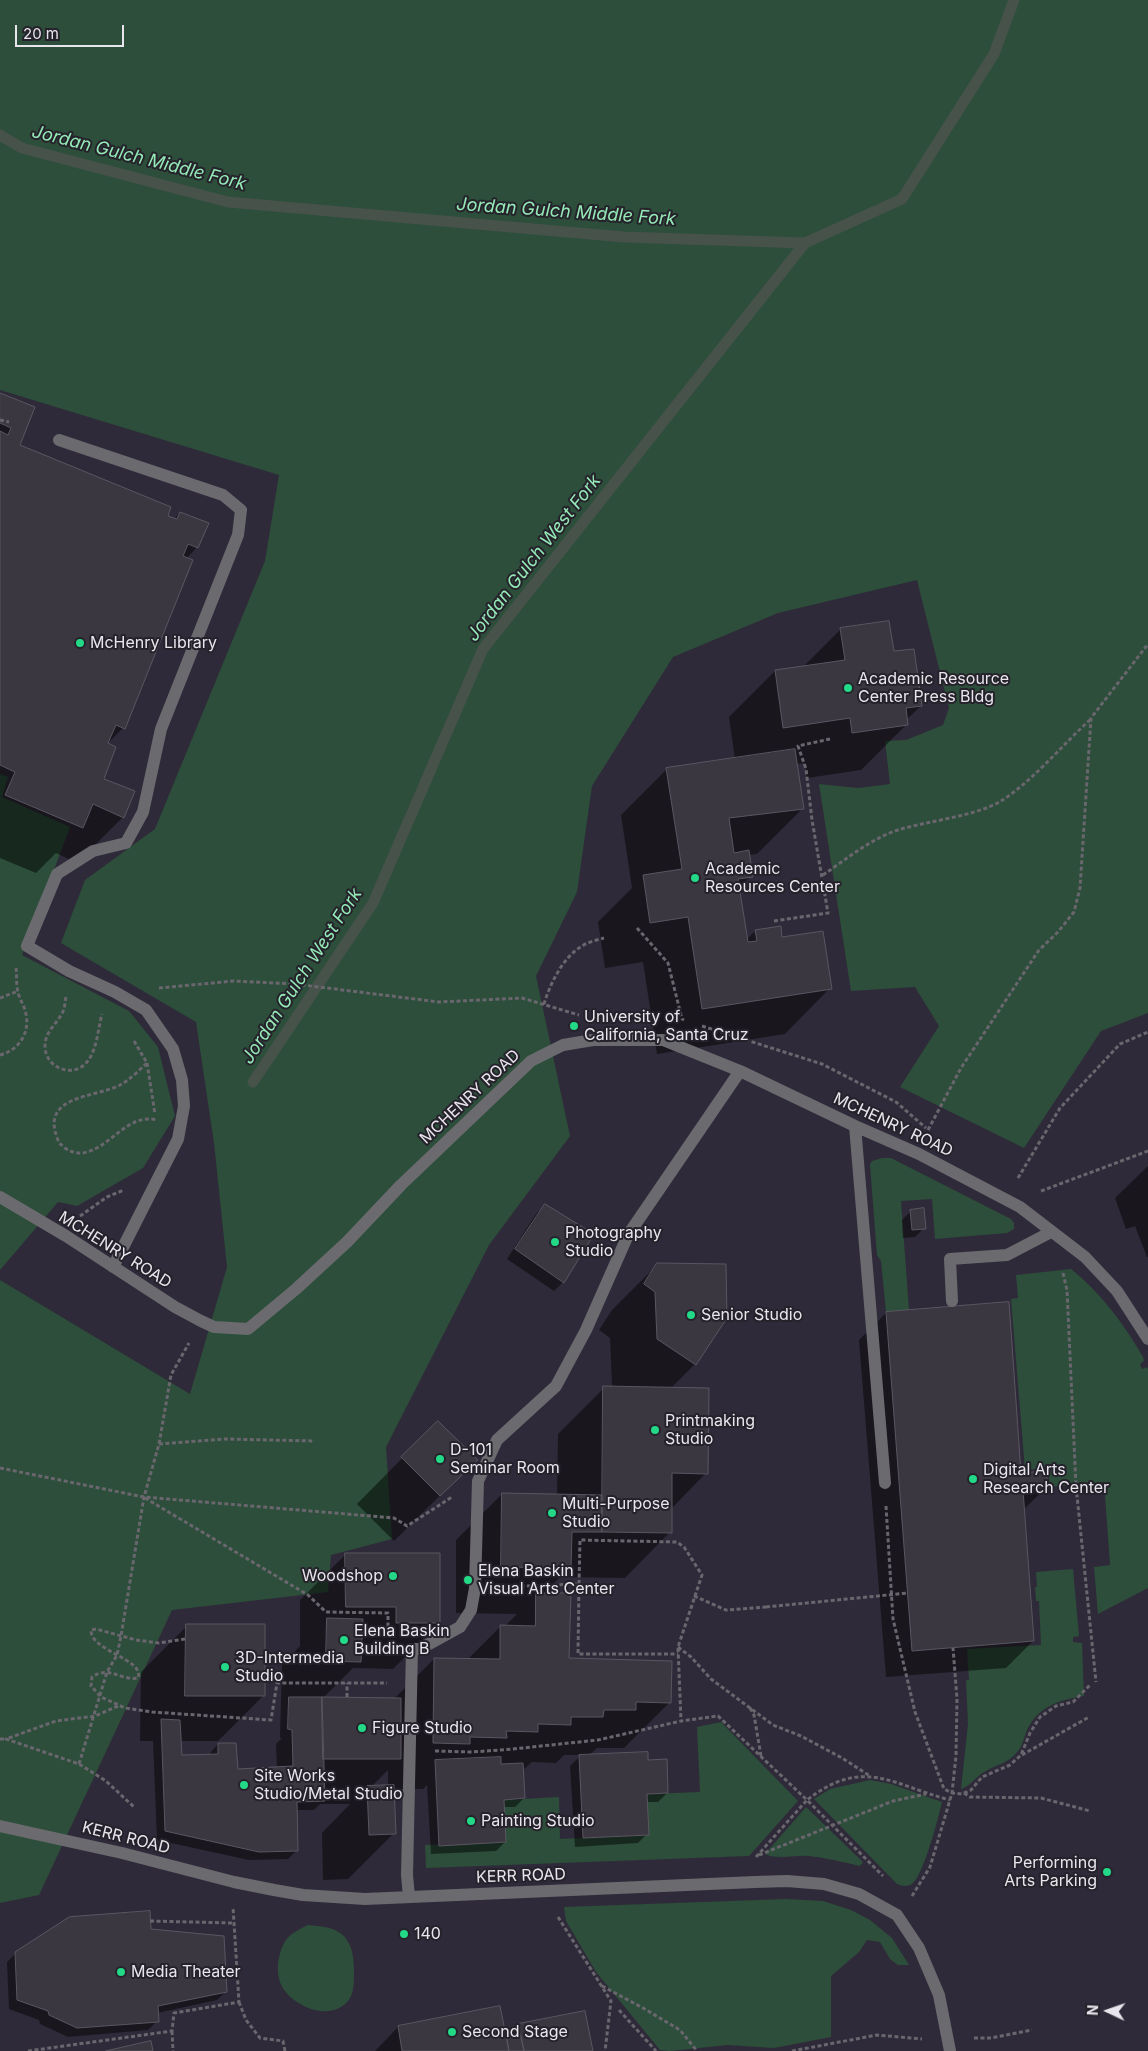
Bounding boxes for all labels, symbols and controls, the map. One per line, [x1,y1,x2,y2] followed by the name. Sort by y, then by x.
[18,15,126,47] scale bar
[23,24,59,43] text: 20 m
[30,121,248,195] water label: Jordan Gulch Middle Fork
[456,194,676,230] water label: Jordan Gulch Middle Fork
[462,471,606,645] water label: Jordan Gulch West Fork
[90,633,217,653] place label: McHenry Library
[74,637,86,649] marker: McHenry Library
[858,669,1009,707] place label: Academic Resource Center Press Bldg
[842,682,854,694] marker: Academic Resource Center Press Bldg
[705,859,840,897] place label: Academic Resources Center
[689,872,701,884] marker: Academic Resources Center
[237,884,367,1068] water label: Jordan Gulch West Fork
[584,1007,749,1045] place label: University of California, Santa Cruz
[568,1020,580,1032] marker: University of California, Santa Cruz
[416,1046,524,1148] street label: MCHENRY ROAD
[830,1089,956,1161] street label: MCHENRY ROAD
[55,1208,175,1292] street label: MCHENRY ROAD
[565,1223,662,1261] place label: Photography Studio
[549,1236,561,1248] marker: Photography Studio
[701,1305,802,1325] place label: Senior Studio
[685,1309,697,1321] marker: Senior Studio
[665,1411,755,1449] place label: Printmaking Studio
[649,1424,661,1436] marker: Printmaking Studio
[450,1440,560,1478] place label: D-101 Seminar Room
[434,1453,446,1465] marker: D-101 Seminar Room
[983,1460,1109,1498] place label: Digital Arts Research Center
[967,1473,979,1485] marker: Digital Arts Research Center
[562,1494,670,1532] place label: Multi-Purpose Studio
[546,1507,558,1519] marker: Multi-Purpose Studio
[478,1561,614,1599] place label: Elena Baskin Visual Arts Center
[302,1566,383,1586] place label: Woodshop
[387,1570,399,1582] marker: Woodshop
[462,1574,474,1586] marker: Elena Baskin Visual Arts Center
[354,1621,450,1659] place label: Elena Baskin Building B
[338,1634,350,1646] marker: Elena Baskin Building B
[235,1648,344,1686] place label: 3D-Intermedia Studio
[219,1661,231,1673] marker: 3D-Intermedia Studio
[372,1718,472,1738] place label: Figure Studio
[356,1722,368,1734] marker: Figure Studio
[254,1766,403,1804] place label: Site Works Studio/Metal Studio
[238,1779,250,1791] marker: Site Works Studio/Metal Studio
[481,1811,595,1831] place label: Painting Studio
[465,1815,477,1827] marker: Painting Studio
[80,1818,172,1858] street label: KERR ROAD
[1004,1853,1097,1891] place label: Performing Arts Parking
[476,1865,566,1887] street label: KERR ROAD
[1101,1866,1113,1878] marker: Performing Arts Parking
[414,1924,441,1944] place label: 140
[398,1928,410,1940] marker: 140
[131,1962,241,1982] place label: Media Theater
[115,1966,127,1978] marker: Media Theater
[1083,1986,1133,2036] north arrow
[1084,2004,1101,2016] text: N
[462,2022,568,2042] place label: Second Stage
[446,2026,458,2038] marker: Second Stage

